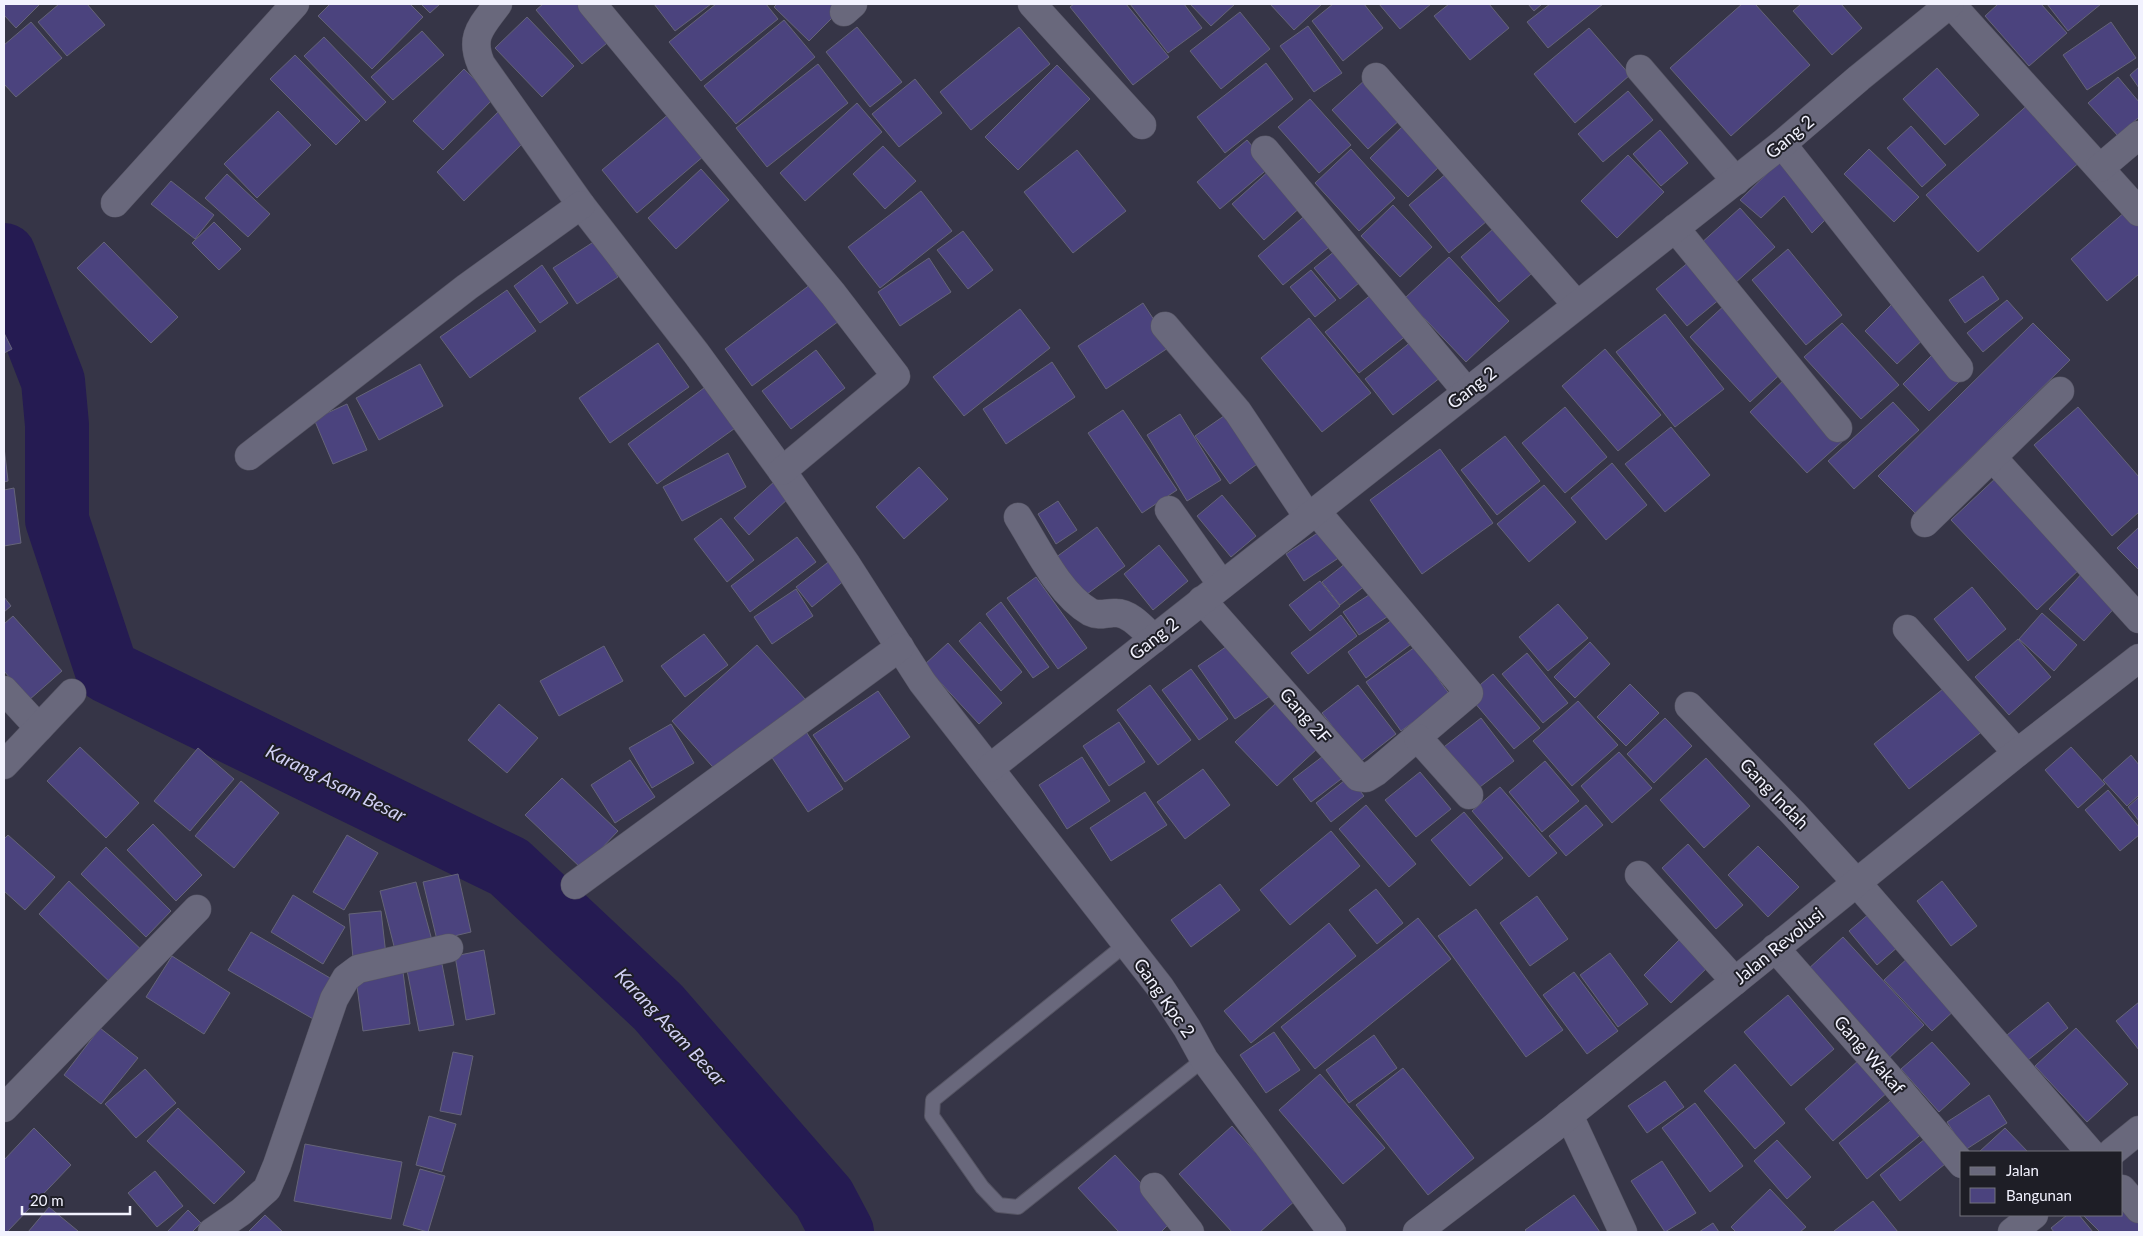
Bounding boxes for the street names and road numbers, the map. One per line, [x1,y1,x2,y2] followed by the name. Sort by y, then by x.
[1761,110,1818,163] street label: Gang 2
[1442,361,1500,413] street label: Gang 2
[1124,612,1182,664] street label: Gang 2
[1276,683,1336,748] street label: Gang 2F
[1736,753,1814,833] street label: Gang Indah
[1729,902,1828,988] street label: Jalan Revolusi
[1130,954,1200,1041] street label: Gang Kpc 2
[1830,1011,1910,1099] street label: Gang Wakaf

